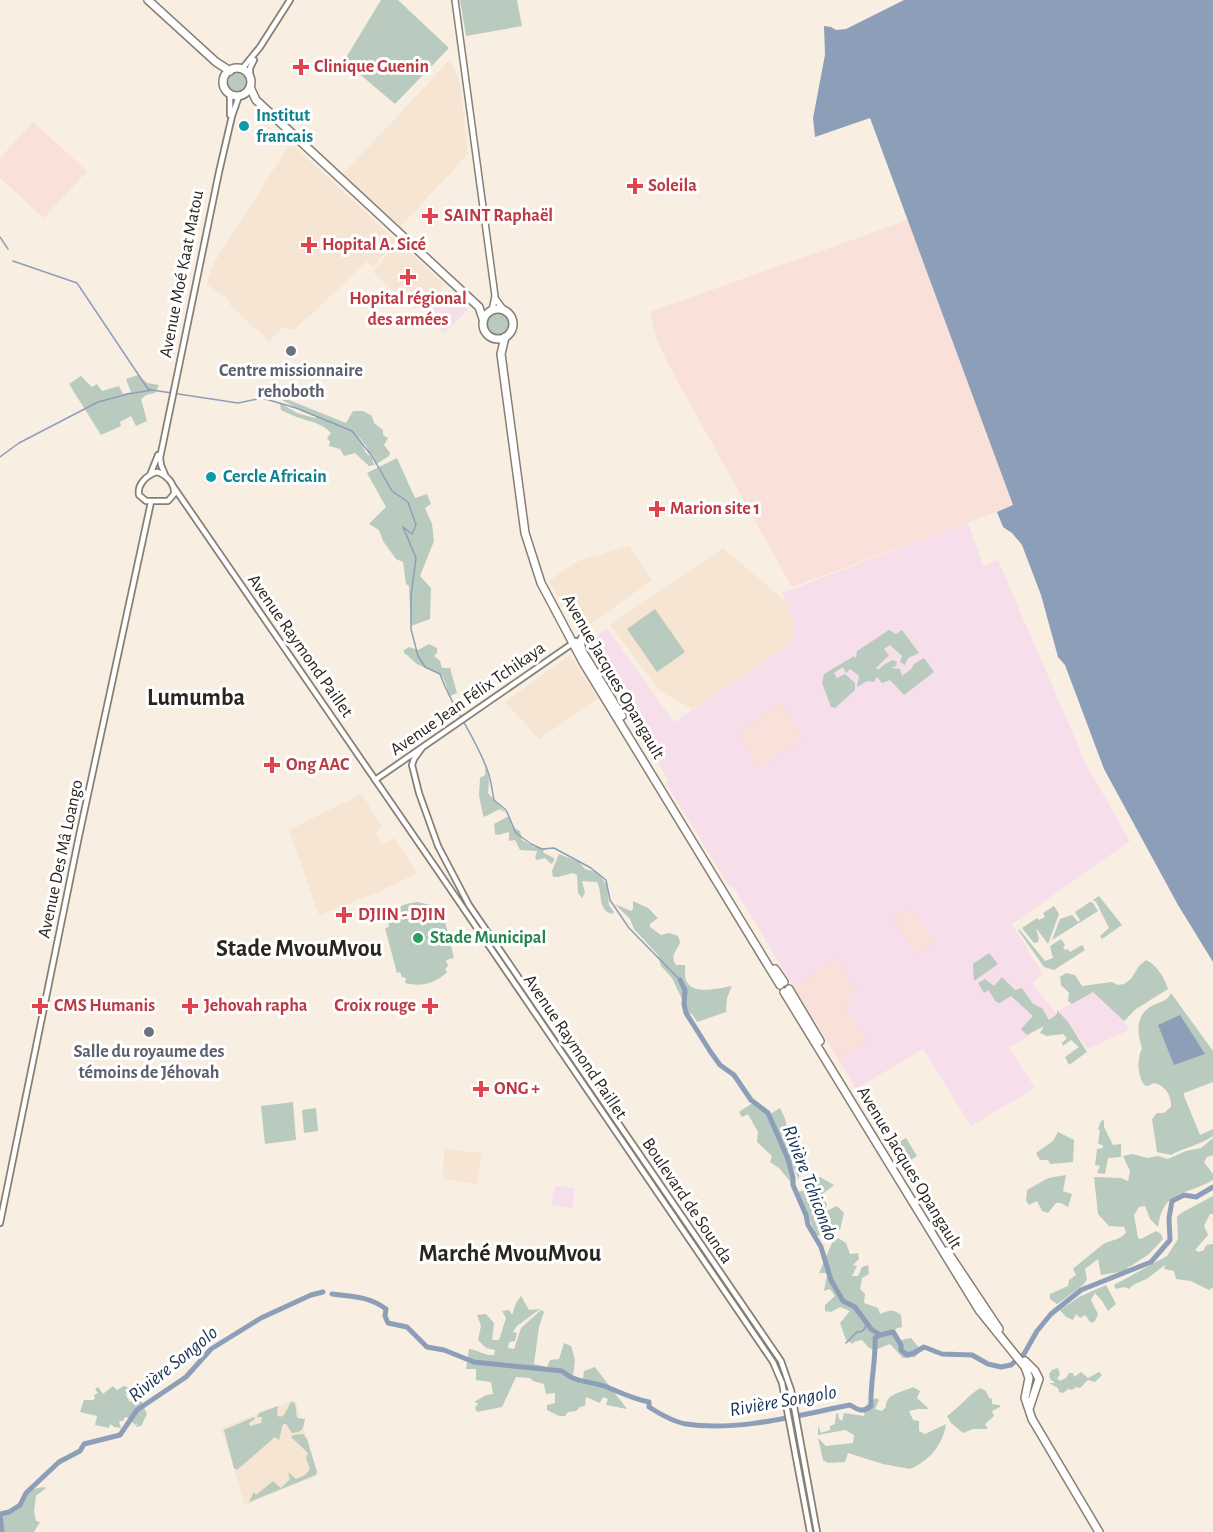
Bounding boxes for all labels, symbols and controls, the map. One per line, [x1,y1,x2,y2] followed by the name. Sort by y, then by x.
[292,58,310,76] marker: Clinique Guenin
[314,58,429,76] place label: Clinique Guenin
[256,107,313,146] place label: Institut francais
[237,119,251,133] marker: Institut francais
[626,177,644,195] marker: Soleila
[648,177,697,195] place label: Soleila
[157,189,207,359] street label: Avenue Moé Kaat Matou
[421,207,439,225] marker: SAINT Raphaël
[444,207,553,225] place label: SAINT Raphaël
[300,236,318,254] marker: Hopital A. Sicé
[322,236,426,254] place label: Hopital A. Sicé
[399,268,417,286] marker: Hopital régional des armées
[349,290,467,329] place label: Hopital régional des armées
[284,344,298,358] marker: Centre missionnaire rehoboth
[219,362,363,401] place label: Centre missionnaire rehoboth
[223,468,327,486] place label: Cercle Africain
[204,470,218,484] marker: Cercle Africain
[648,500,666,518] marker: Marion site 1
[670,500,760,518] place label: Marion site 1
[244,571,356,721] street label: Avenue Raymond Paillet
[559,592,668,762] street label: Avenue Jacques Opangault
[387,639,549,759] street label: Avenue Jean Félix Tchikaya
[147,686,245,710] district label: Lumumba
[263,756,281,774] marker: Ong AAC
[286,756,350,774] place label: Ong AAC
[35,778,87,940] street label: Avenue Des Mâ Loango
[335,906,353,924] marker: DJIIN - DJIN
[358,906,446,924] place label: DJIIN - DJIN
[430,929,546,947] place label: Stade Municipal
[411,931,425,945] marker: Stade Municipal
[216,937,383,961] district label: Stade MvouMvou
[520,972,630,1123] street label: Avenue Raymond Paillet
[31,997,49,1015] marker: CMS Humanis
[54,997,155,1015] place label: CMS Humanis
[181,997,199,1015] marker: Jehovah rapha
[204,997,308,1015] place label: Jehovah rapha
[334,997,416,1015] place label: Croix rouge
[421,997,439,1015] marker: Croix rouge
[142,1025,156,1039] marker: Salle du royaume des témoins de Jéhovah
[74,1043,225,1082] place label: Salle du royaume des témoins de Jéhovah
[472,1080,490,1098] marker: ONG +
[494,1080,540,1098] place label: ONG +
[853,1083,965,1253] street label: Avenue Jacques Opangault
[779,1123,841,1243] water label: Rivière Tchicondo
[638,1135,736,1267] street label: Boulevard de Sounda
[419,1242,602,1266] district label: Marché MvouMvou
[125,1322,221,1406] water label: Rivière Songolo
[728,1382,838,1420] water label: Rivière Songolo

